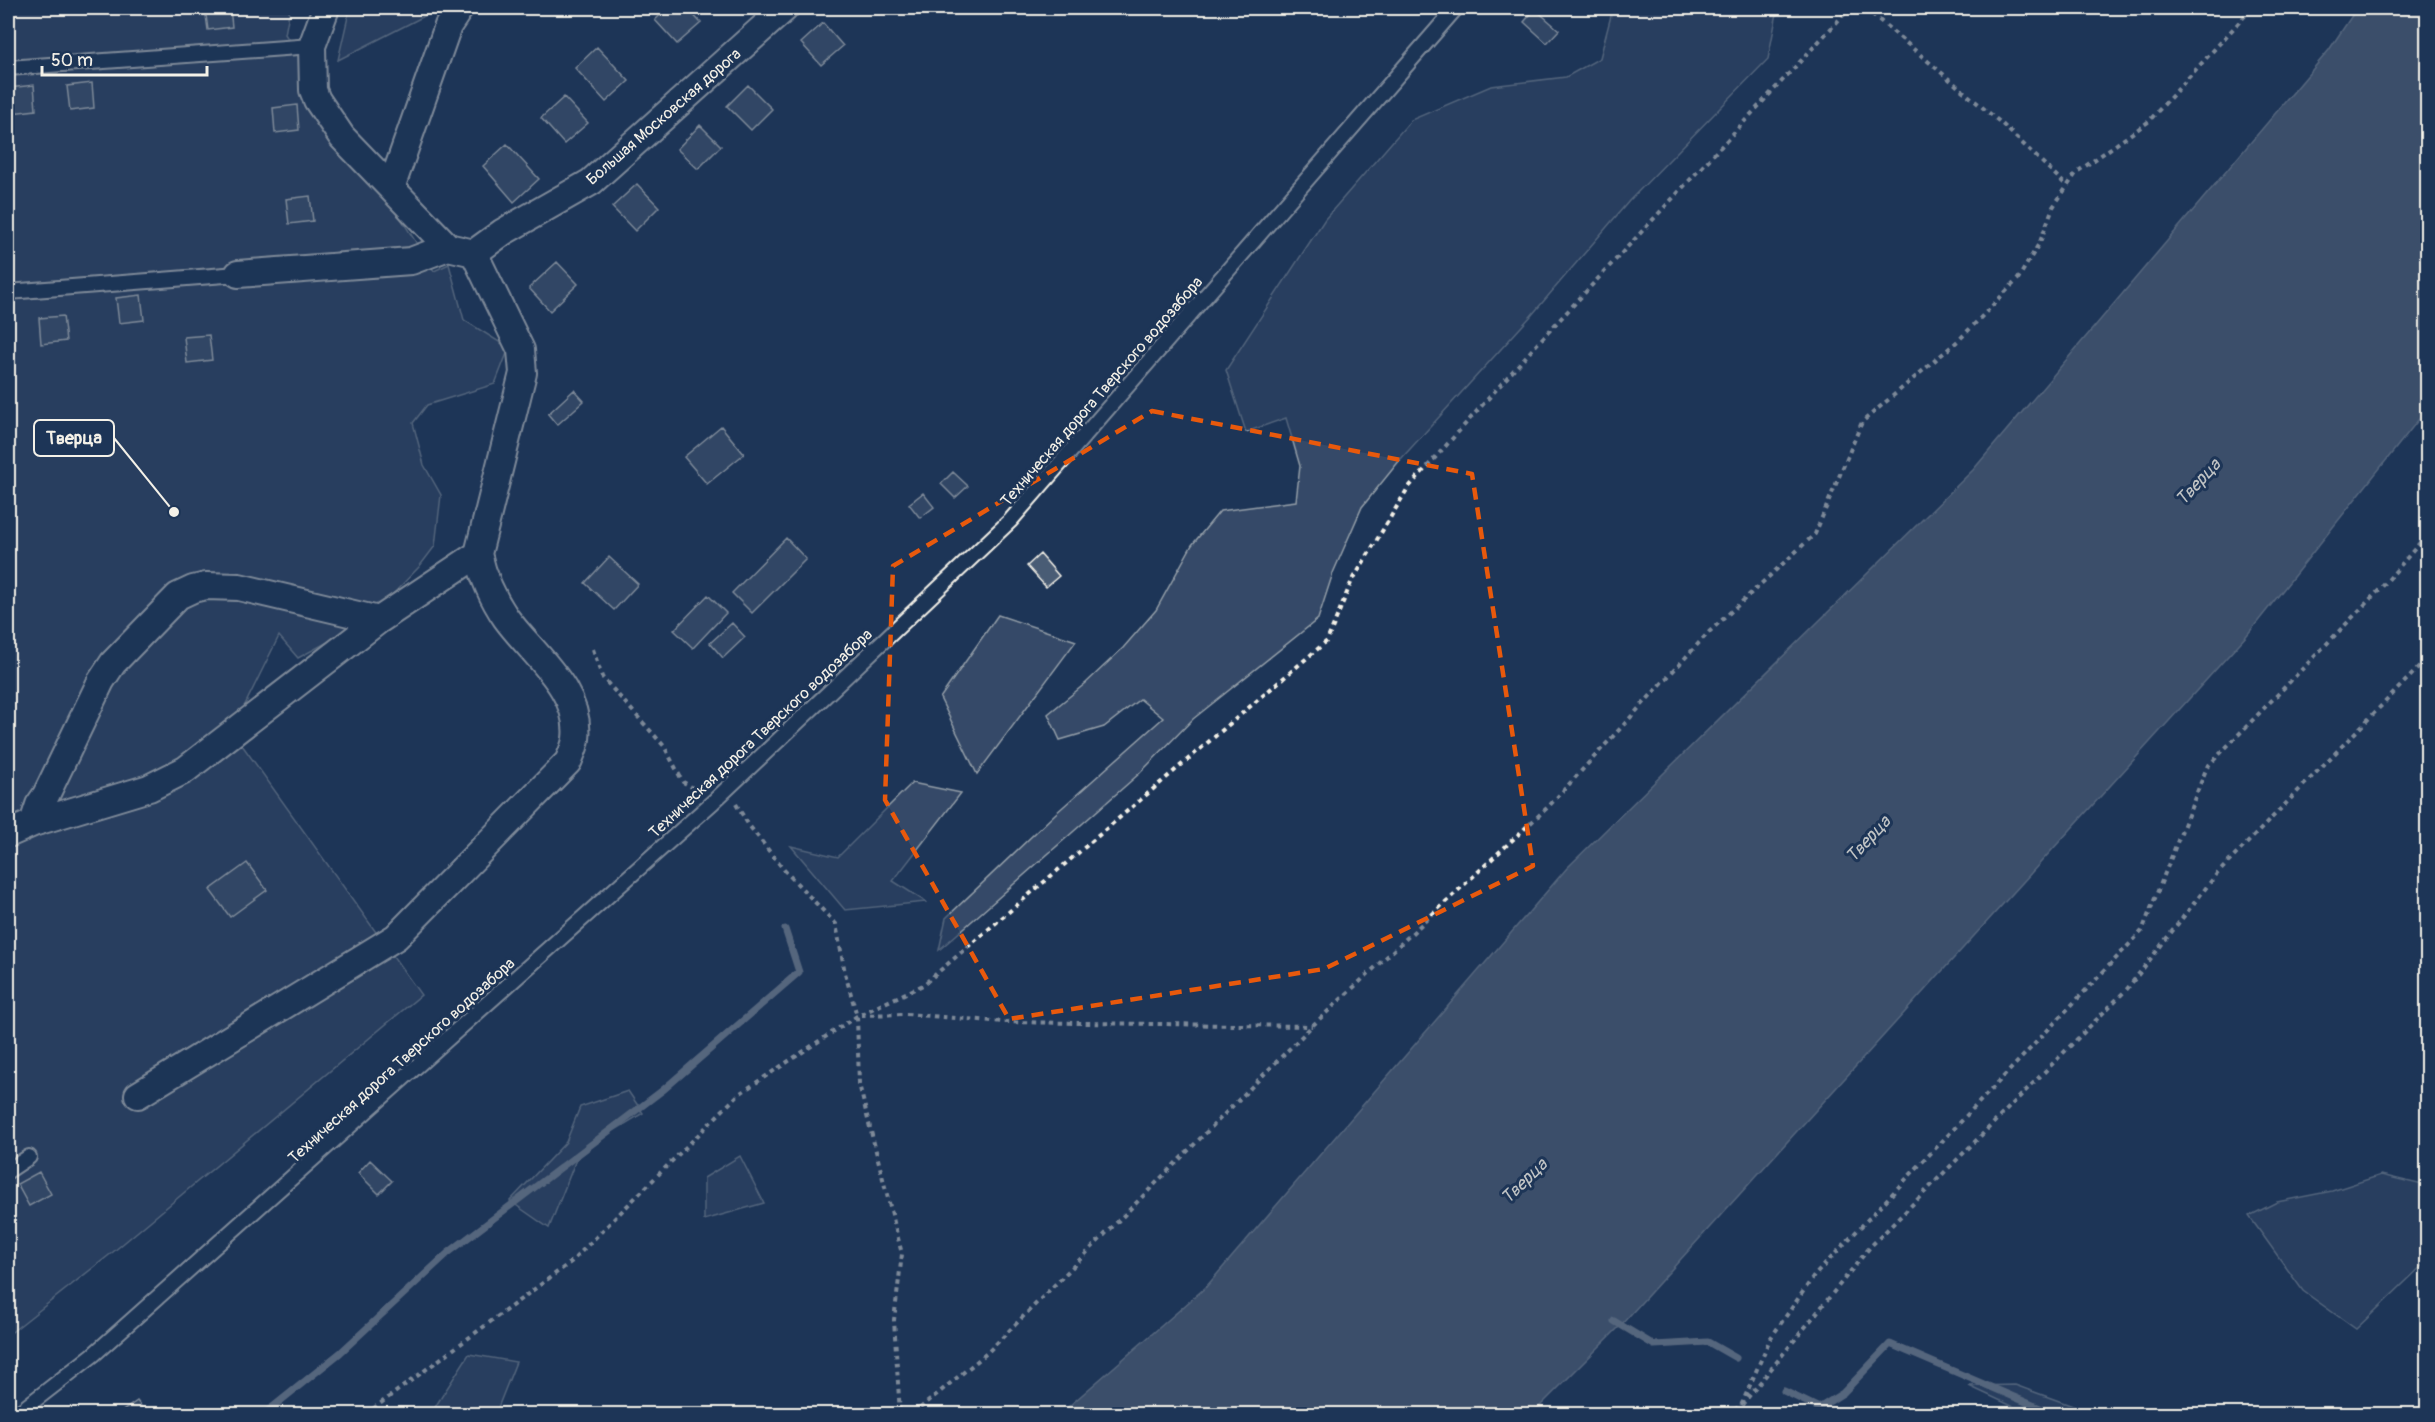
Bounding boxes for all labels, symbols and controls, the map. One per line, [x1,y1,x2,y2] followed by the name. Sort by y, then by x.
[42,39,207,77] scale bar
[582,44,745,189] street label: Большая Московская дорога
[51,49,93,72] text: 50 m
[996,273,1207,511] street label: Техническая дорога Тверского водозабора
[34,420,114,456] callout: Тверца
[45,427,103,450] text: Тверца
[2171,453,2227,511] water label: Тверца
[645,625,877,843] street label: Техническая дорога Тверского водозабора
[1841,810,1897,868] water label: Тверца
[284,954,519,1168] street label: Техническая дорога Тверского водозабора
[1496,1153,1554,1209] water label: Тверца

